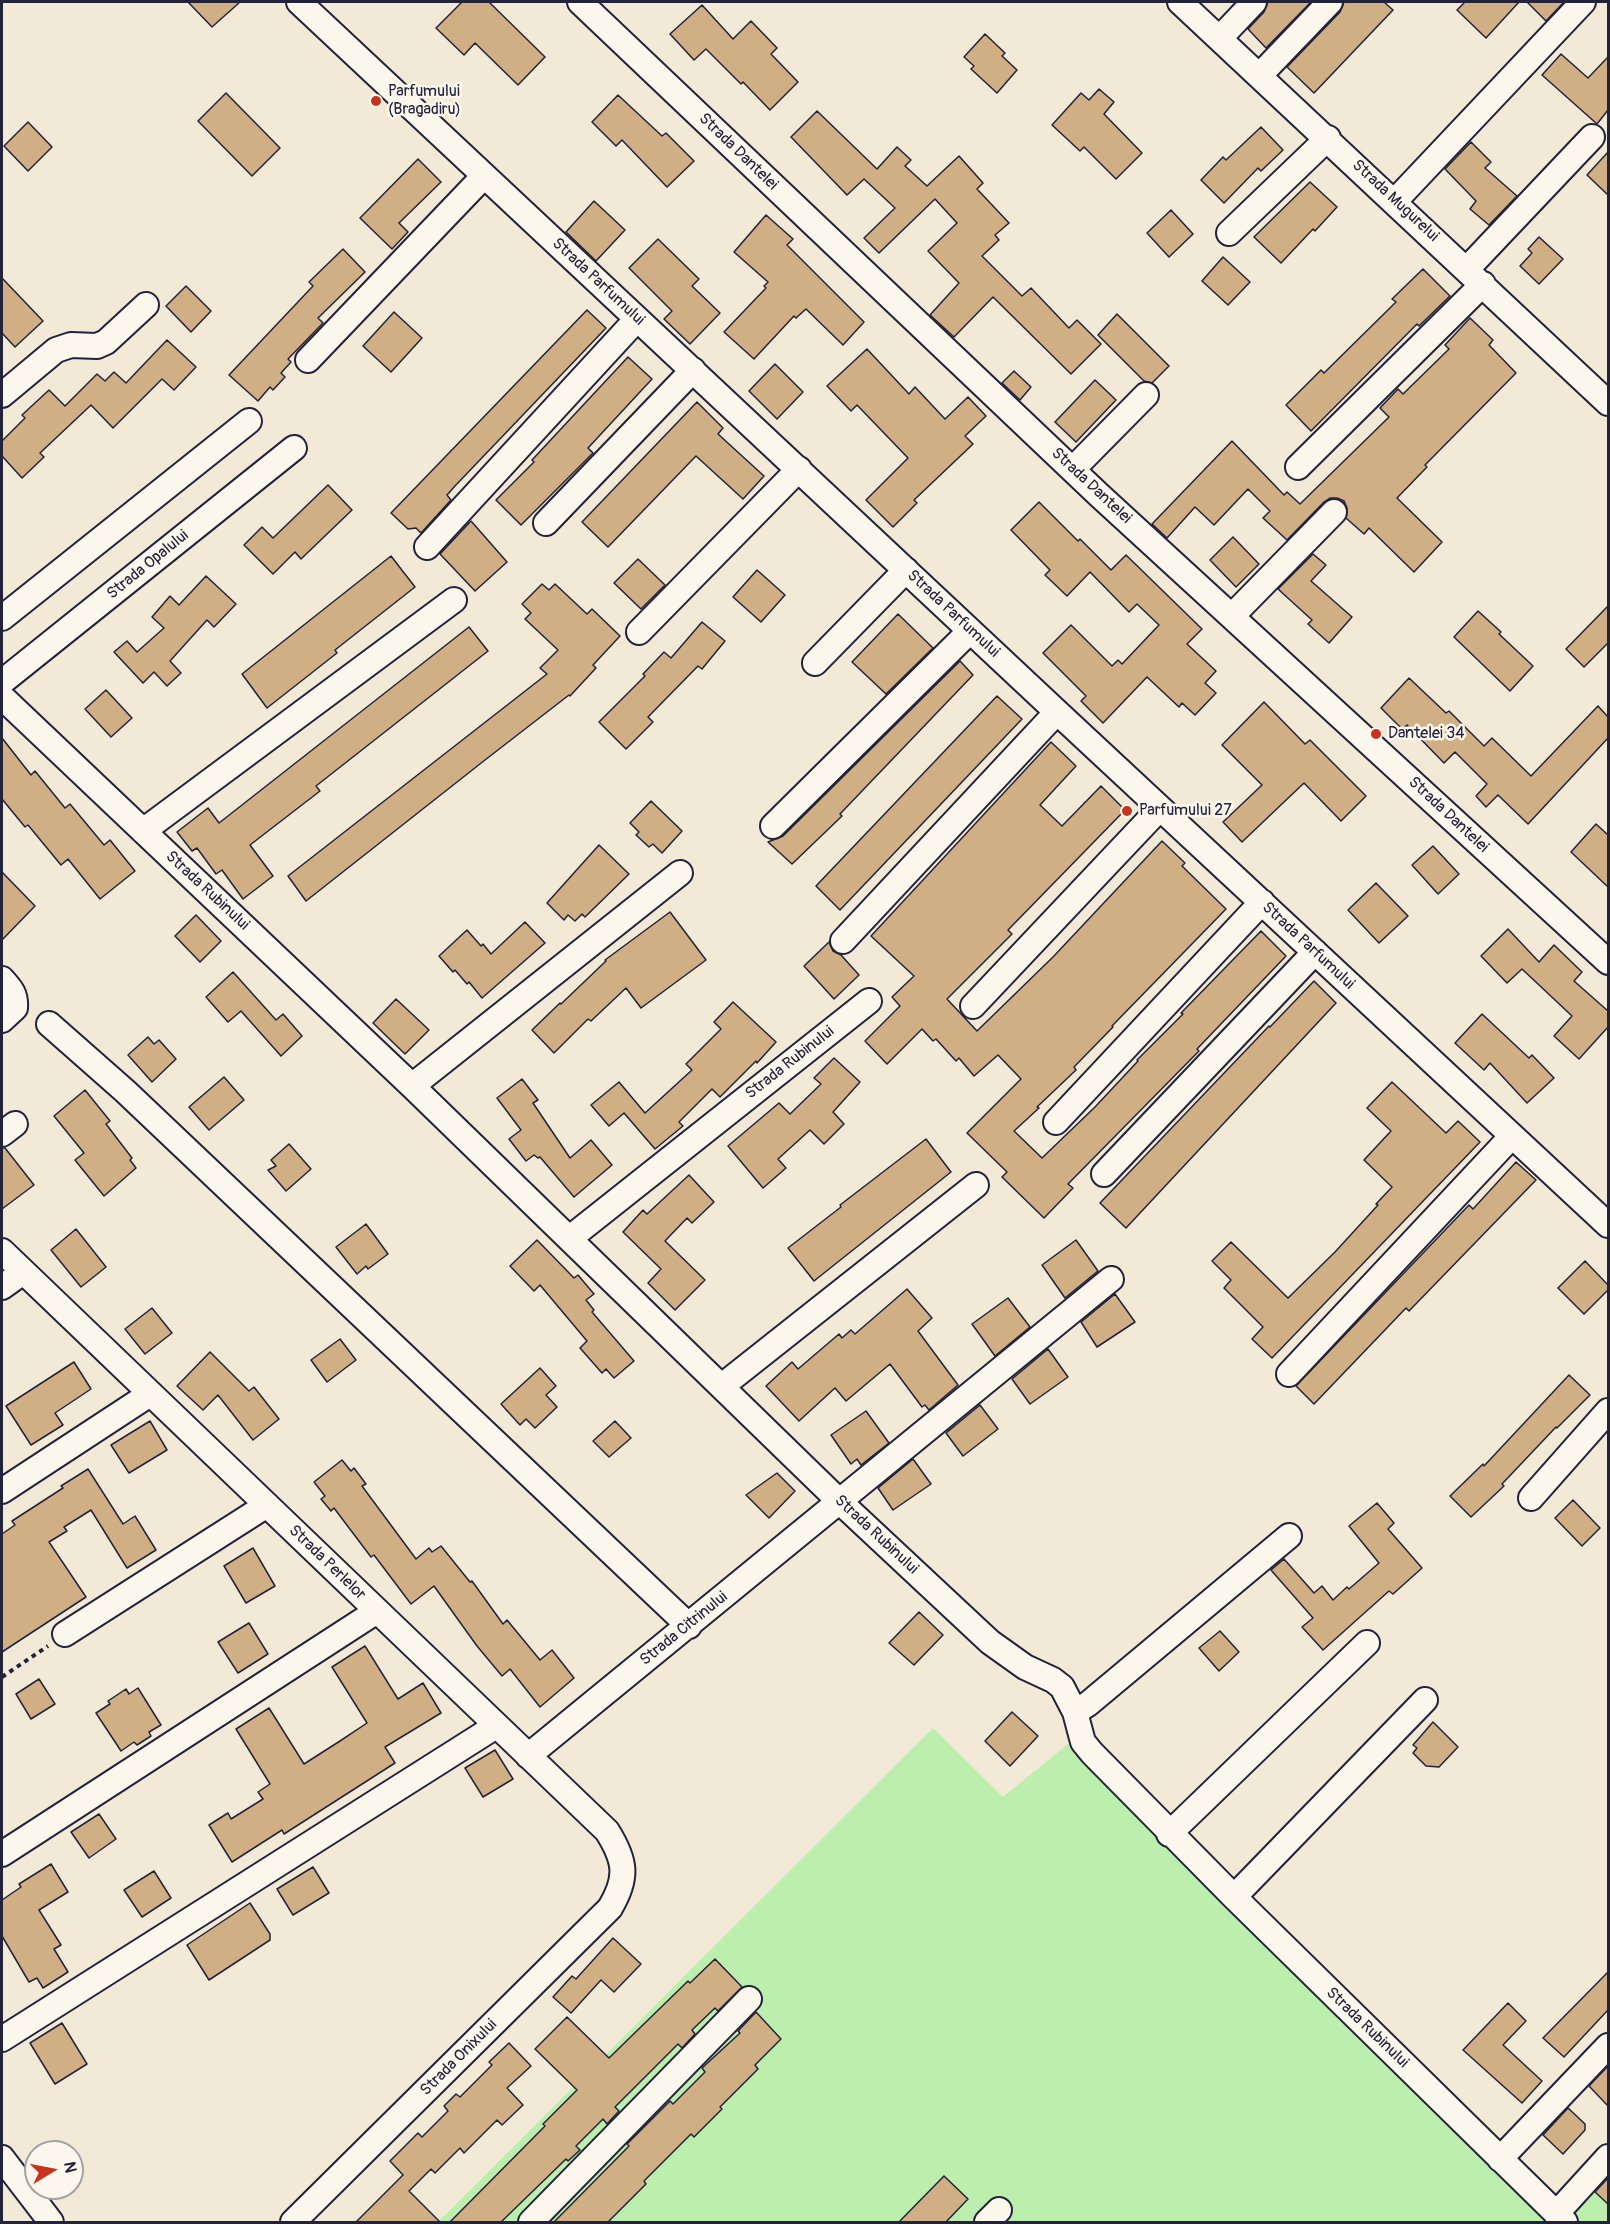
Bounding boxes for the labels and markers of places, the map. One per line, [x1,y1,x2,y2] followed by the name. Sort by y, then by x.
[388,82,461,120] place label: Parfumului (Bragadiru)
[369,94,383,108] marker: Parfumului (Bragadiru)
[1388,724,1464,744] place label: Dantelei 34
[1369,727,1383,741] marker: Dantelei 34
[1139,801,1232,821] place label: Parfumului 27
[1120,804,1134,818] marker: Parfumului 27

